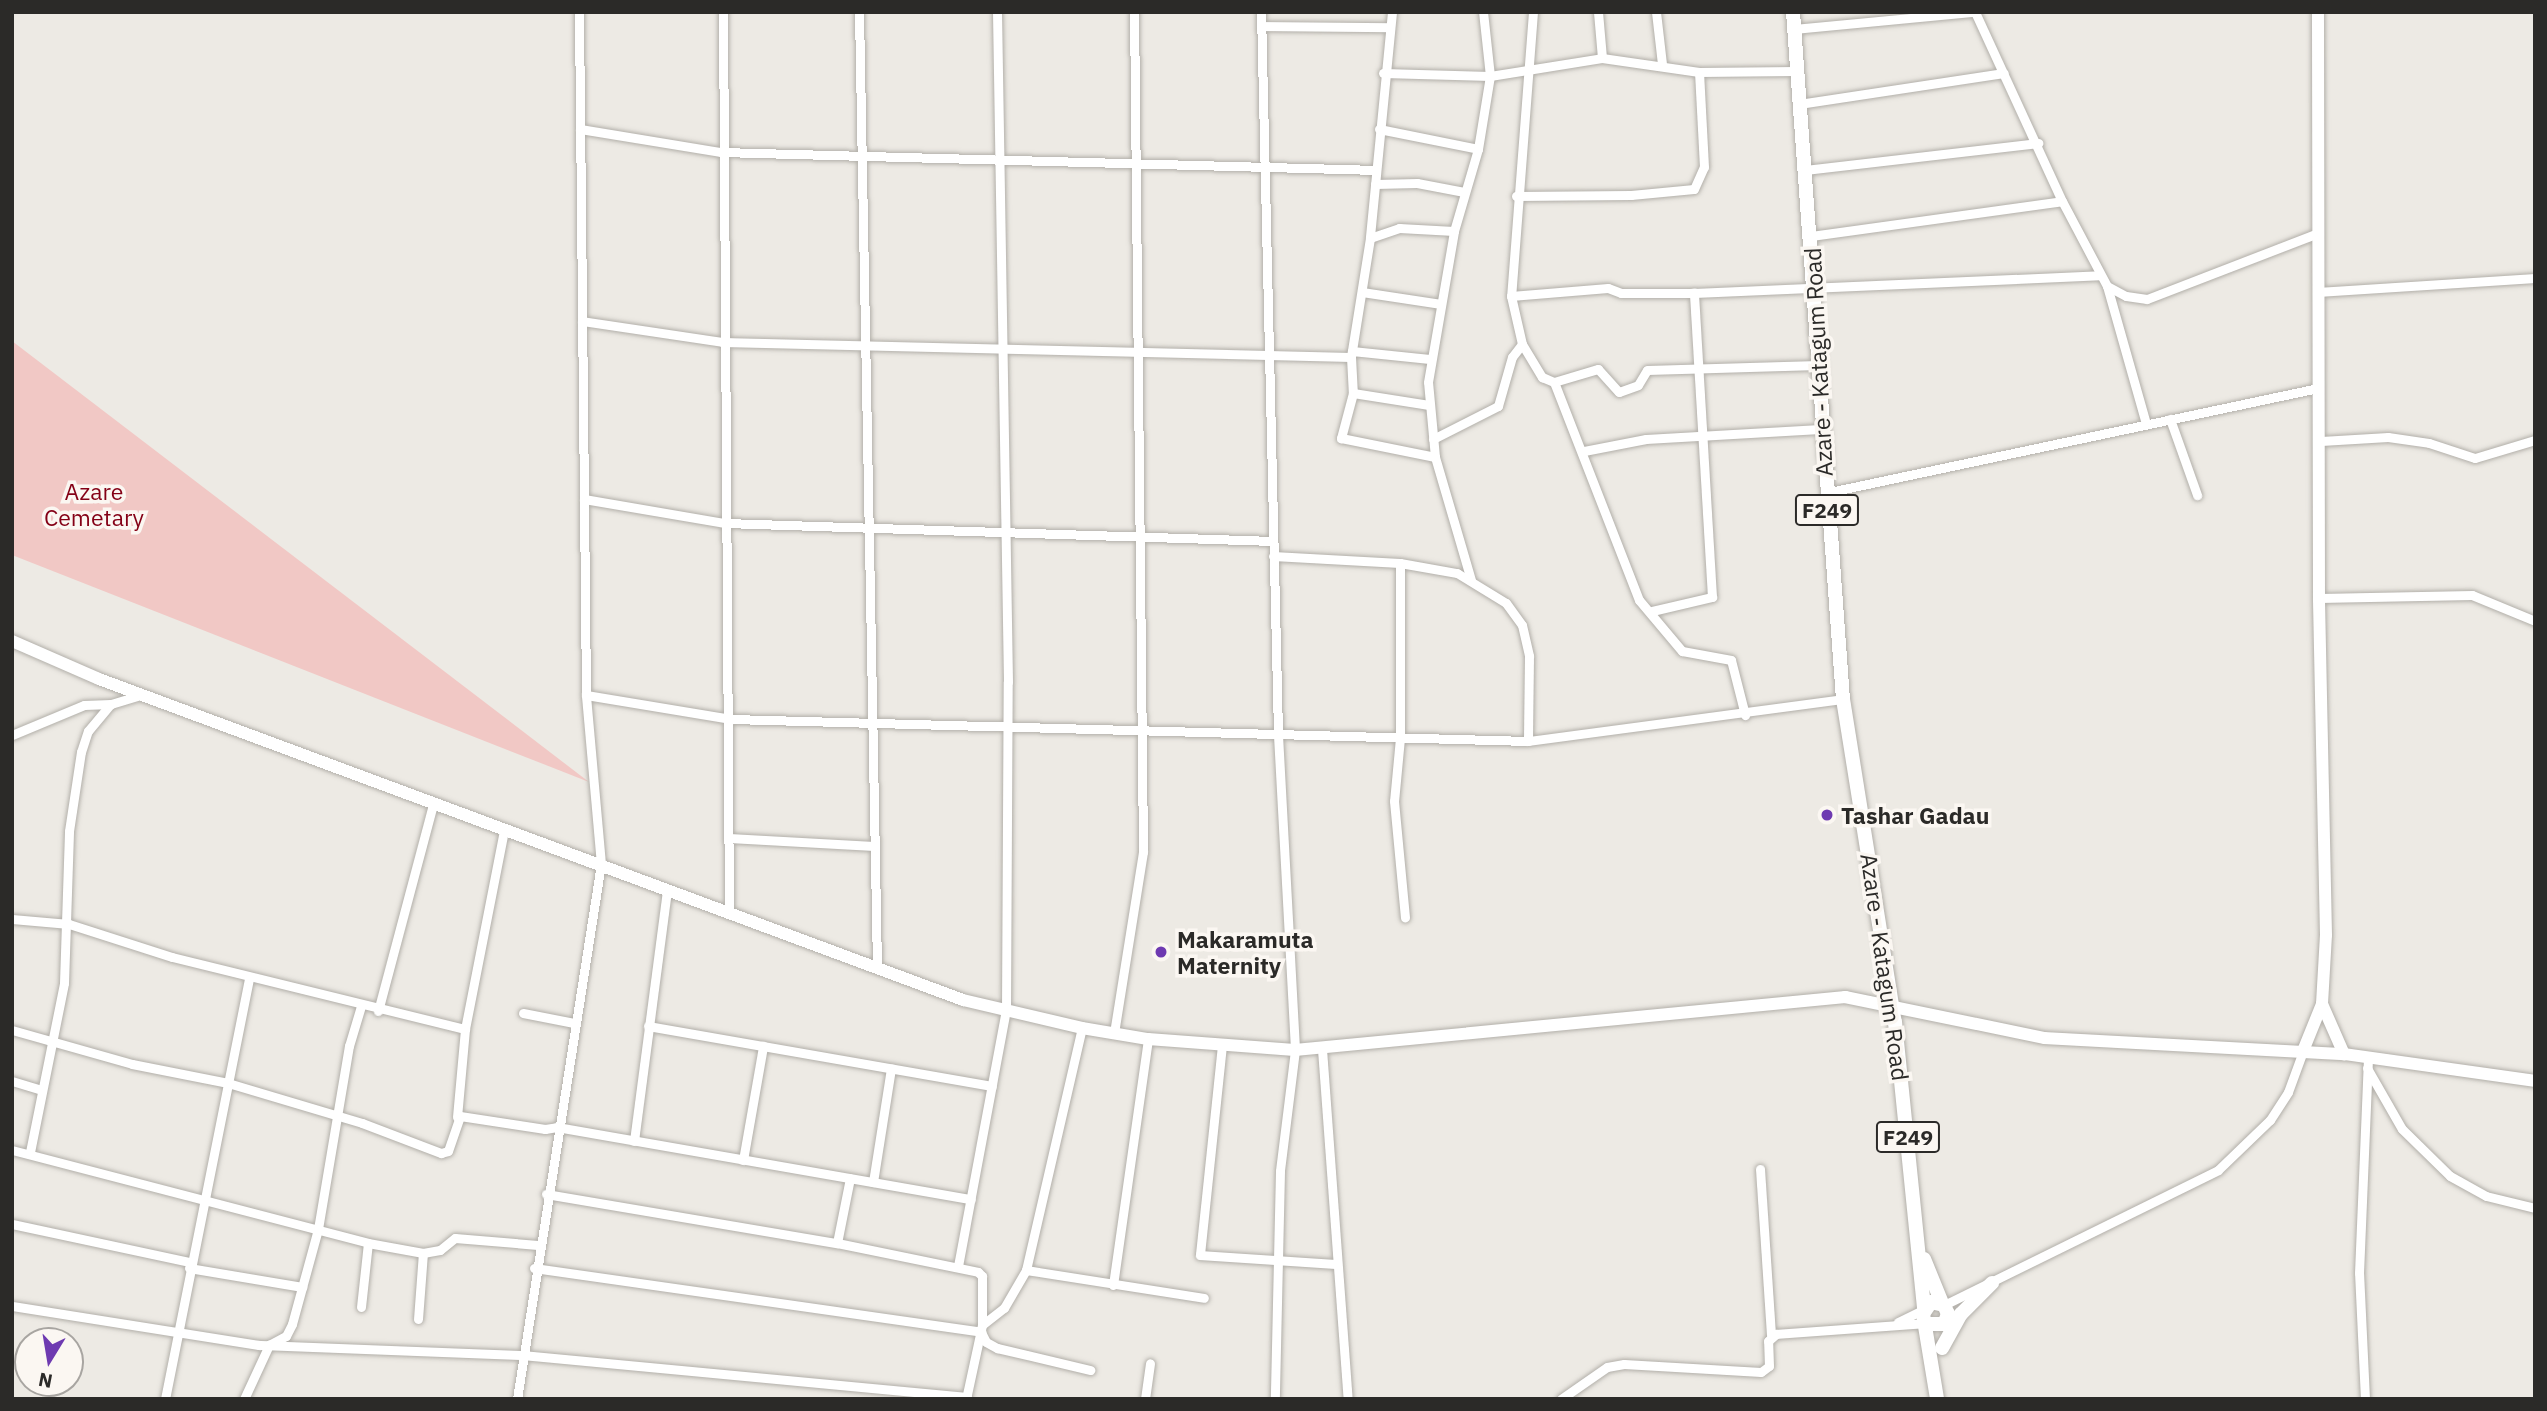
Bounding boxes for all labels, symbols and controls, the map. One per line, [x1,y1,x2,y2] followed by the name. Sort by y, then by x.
[1798,247,1838,477] street label: Azare - Katagum Road
[44,477,144,531] park label: Azare Cemetary
[1794,492,1860,528] road number: F249
[1841,801,1989,829] place label: Tashar Gadau
[1819,807,1835,823] marker: Tashar Gadau
[1855,852,1915,1082] street label: Azare - Katagum Road
[1177,925,1314,979] place label: Makaramuta Maternity
[1151,942,1171,962] marker: Makaramuta Maternity
[1875,1120,1941,1154] road number: F249
[14,1327,84,1397] north arrow
[36,1368,54,1394] text: N

